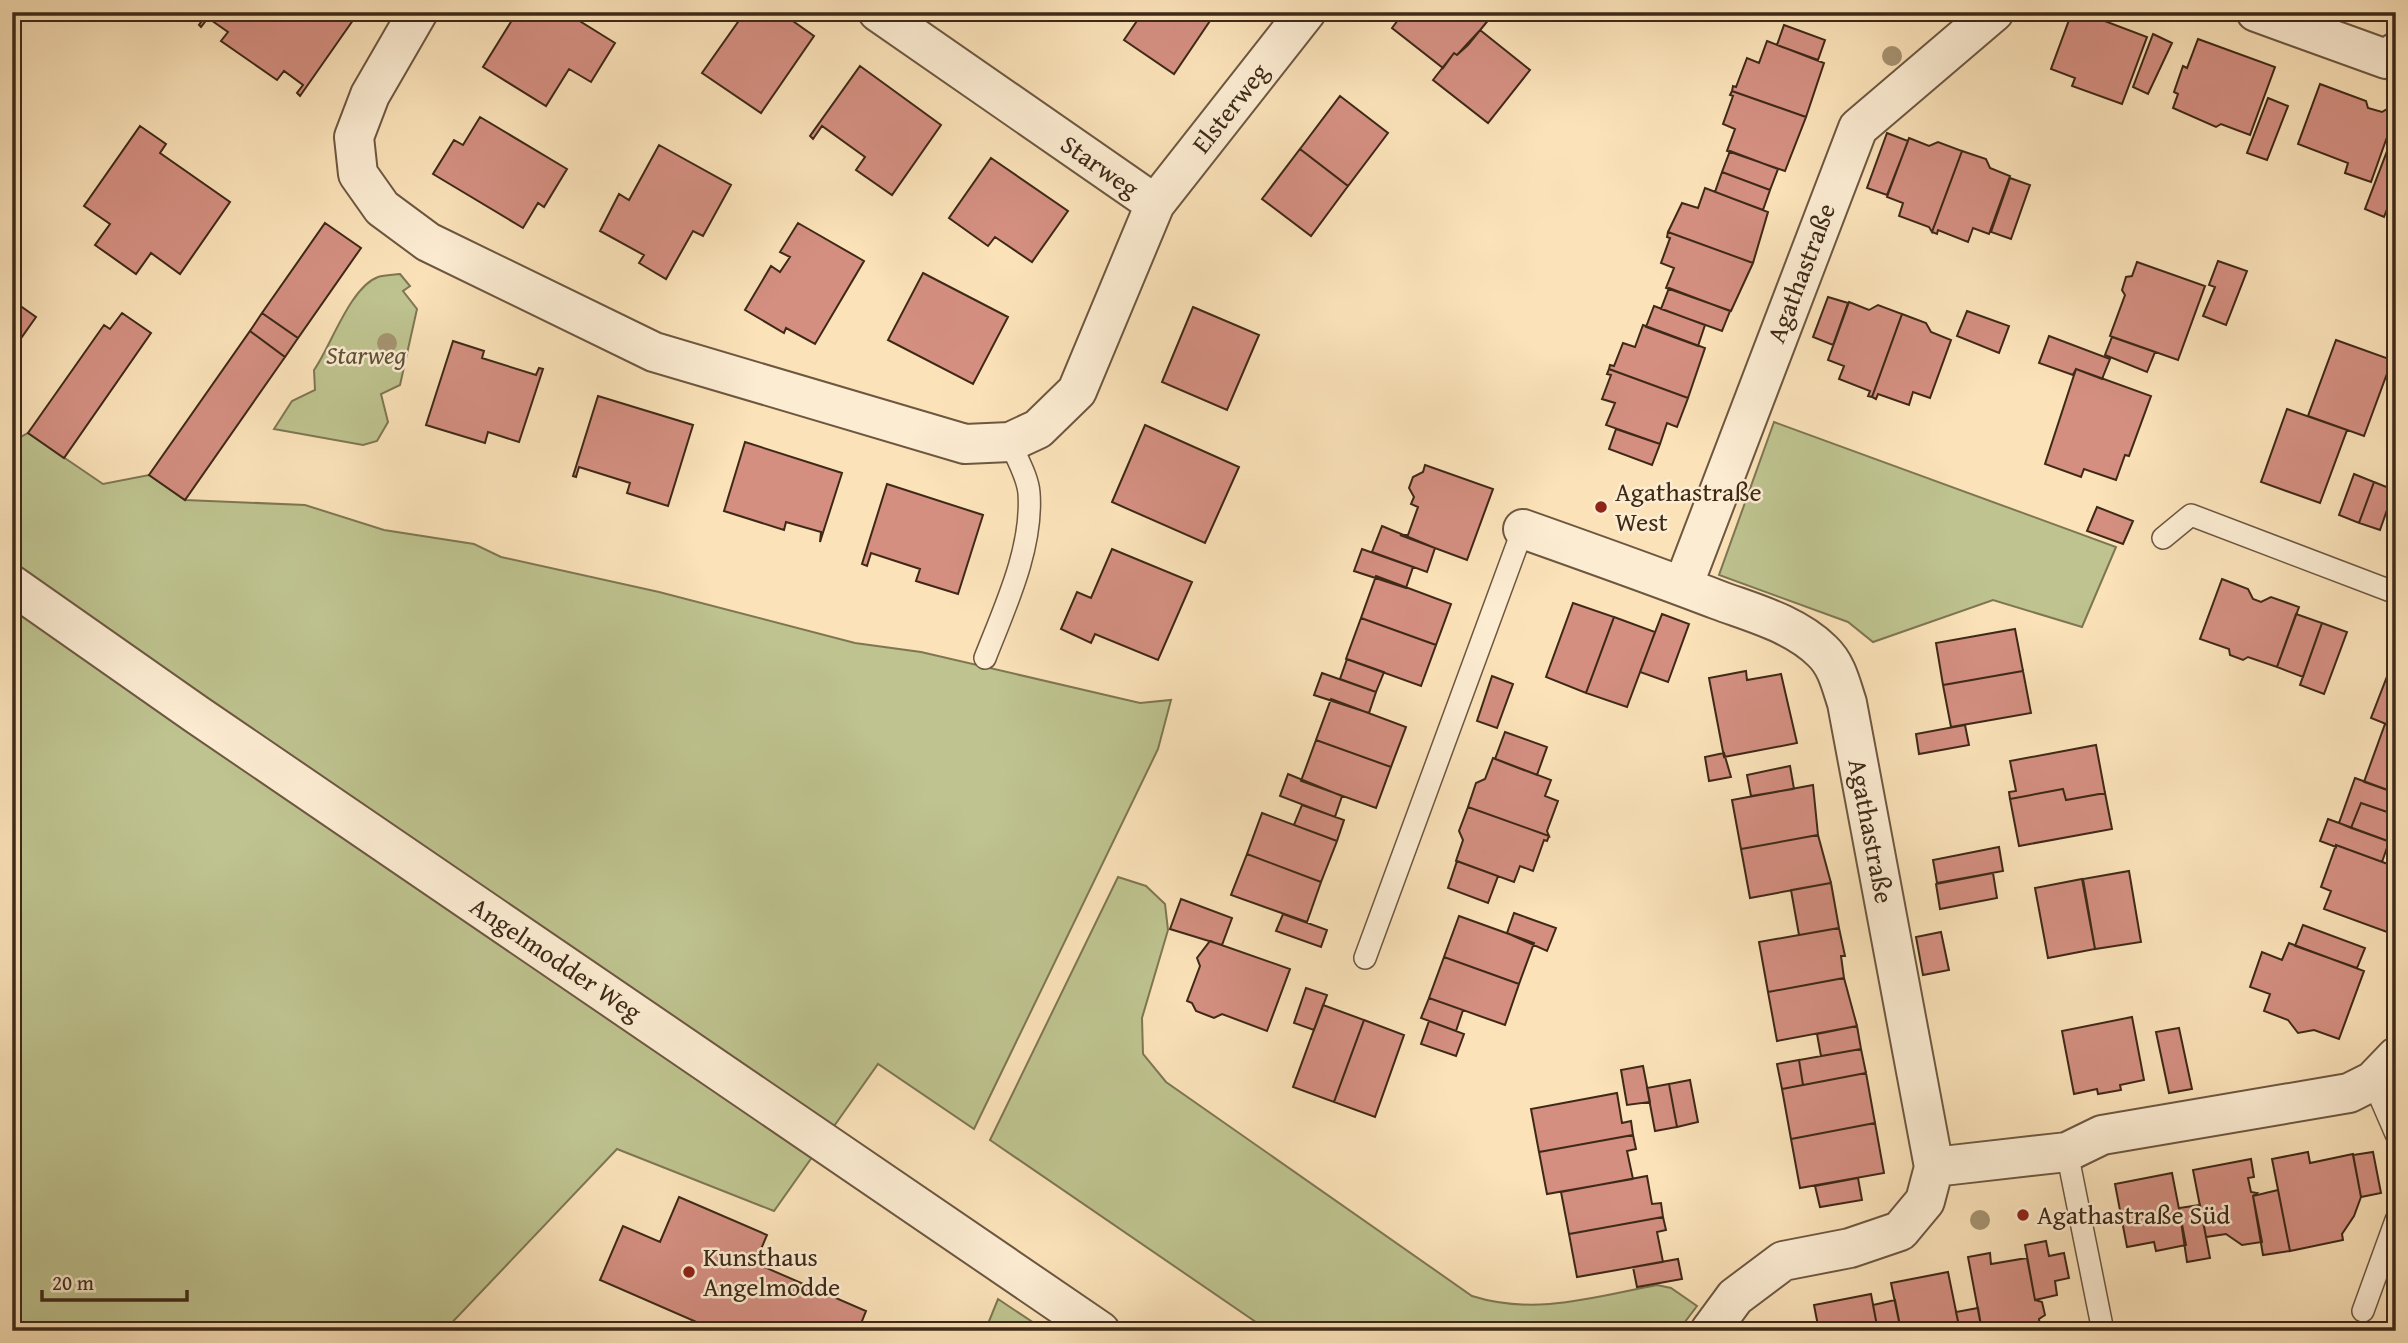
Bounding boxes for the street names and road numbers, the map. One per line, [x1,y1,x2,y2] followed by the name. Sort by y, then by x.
[1182,54,1278,161] street label: Elsterweg
[1053,124,1148,207] street label: Starweg
[1756,197,1845,348] street label: Agathastraße
[1838,755,1905,907] street label: Agathastraße
[462,887,650,1031] street label: Angelmodder Weg

